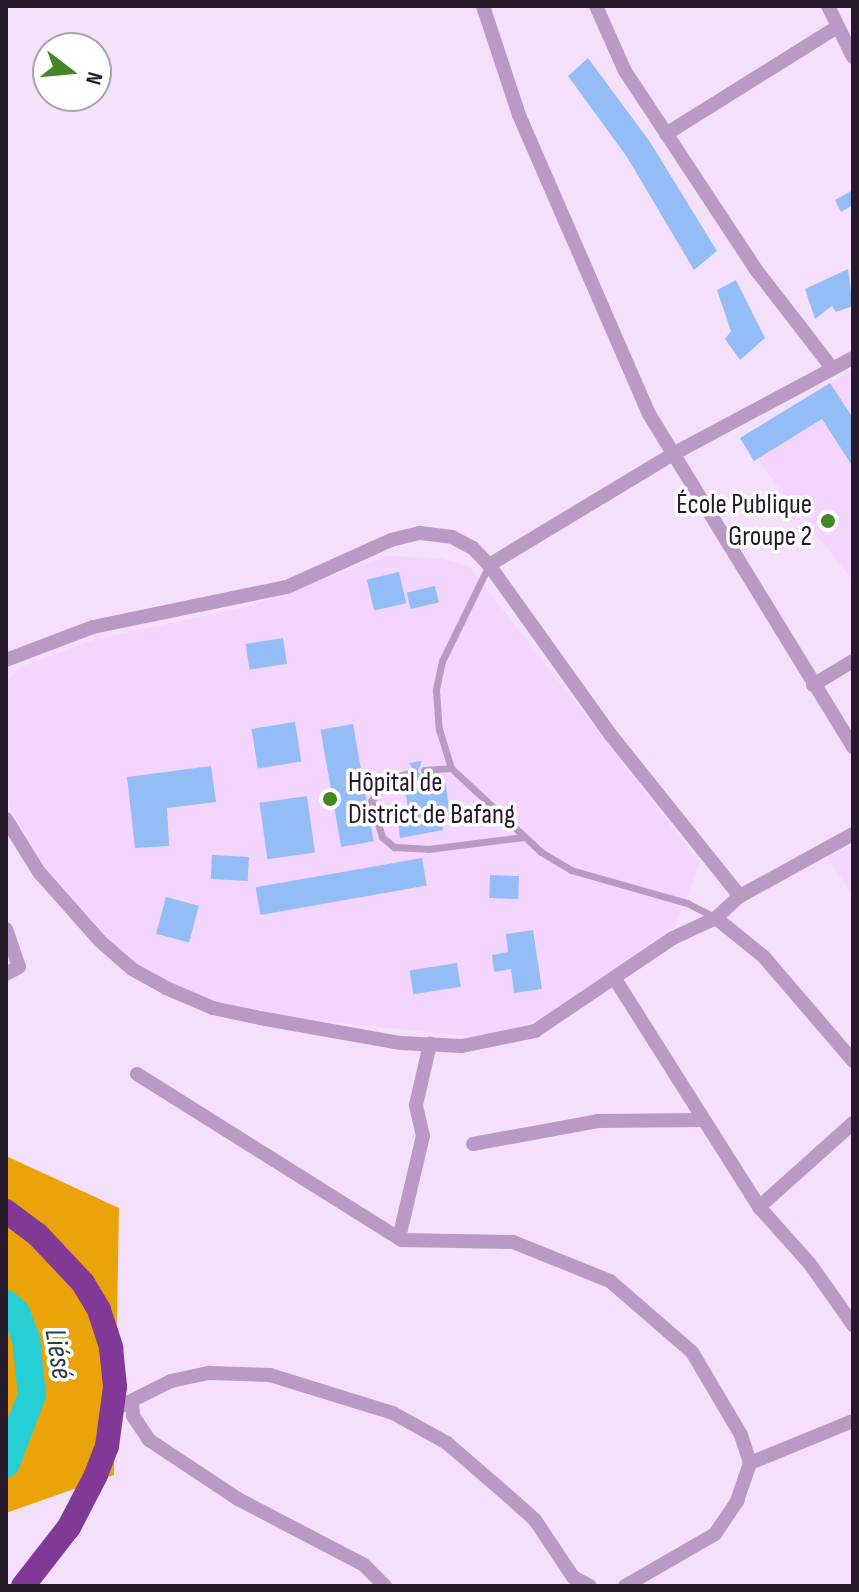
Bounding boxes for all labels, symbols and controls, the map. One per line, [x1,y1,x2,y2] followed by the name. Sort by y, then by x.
[32,32,112,112] north arrow
[79,69,108,88] text: N
[676,488,812,554] place label: École Publique Groupe 2
[819,512,837,530] marker: École Publique Groupe 2
[348,766,515,832] place label: Hôpital de District de Bafang
[319,788,341,810] marker: Hôpital de District de Bafang
[36,1326,80,1382] water label: Liésé

